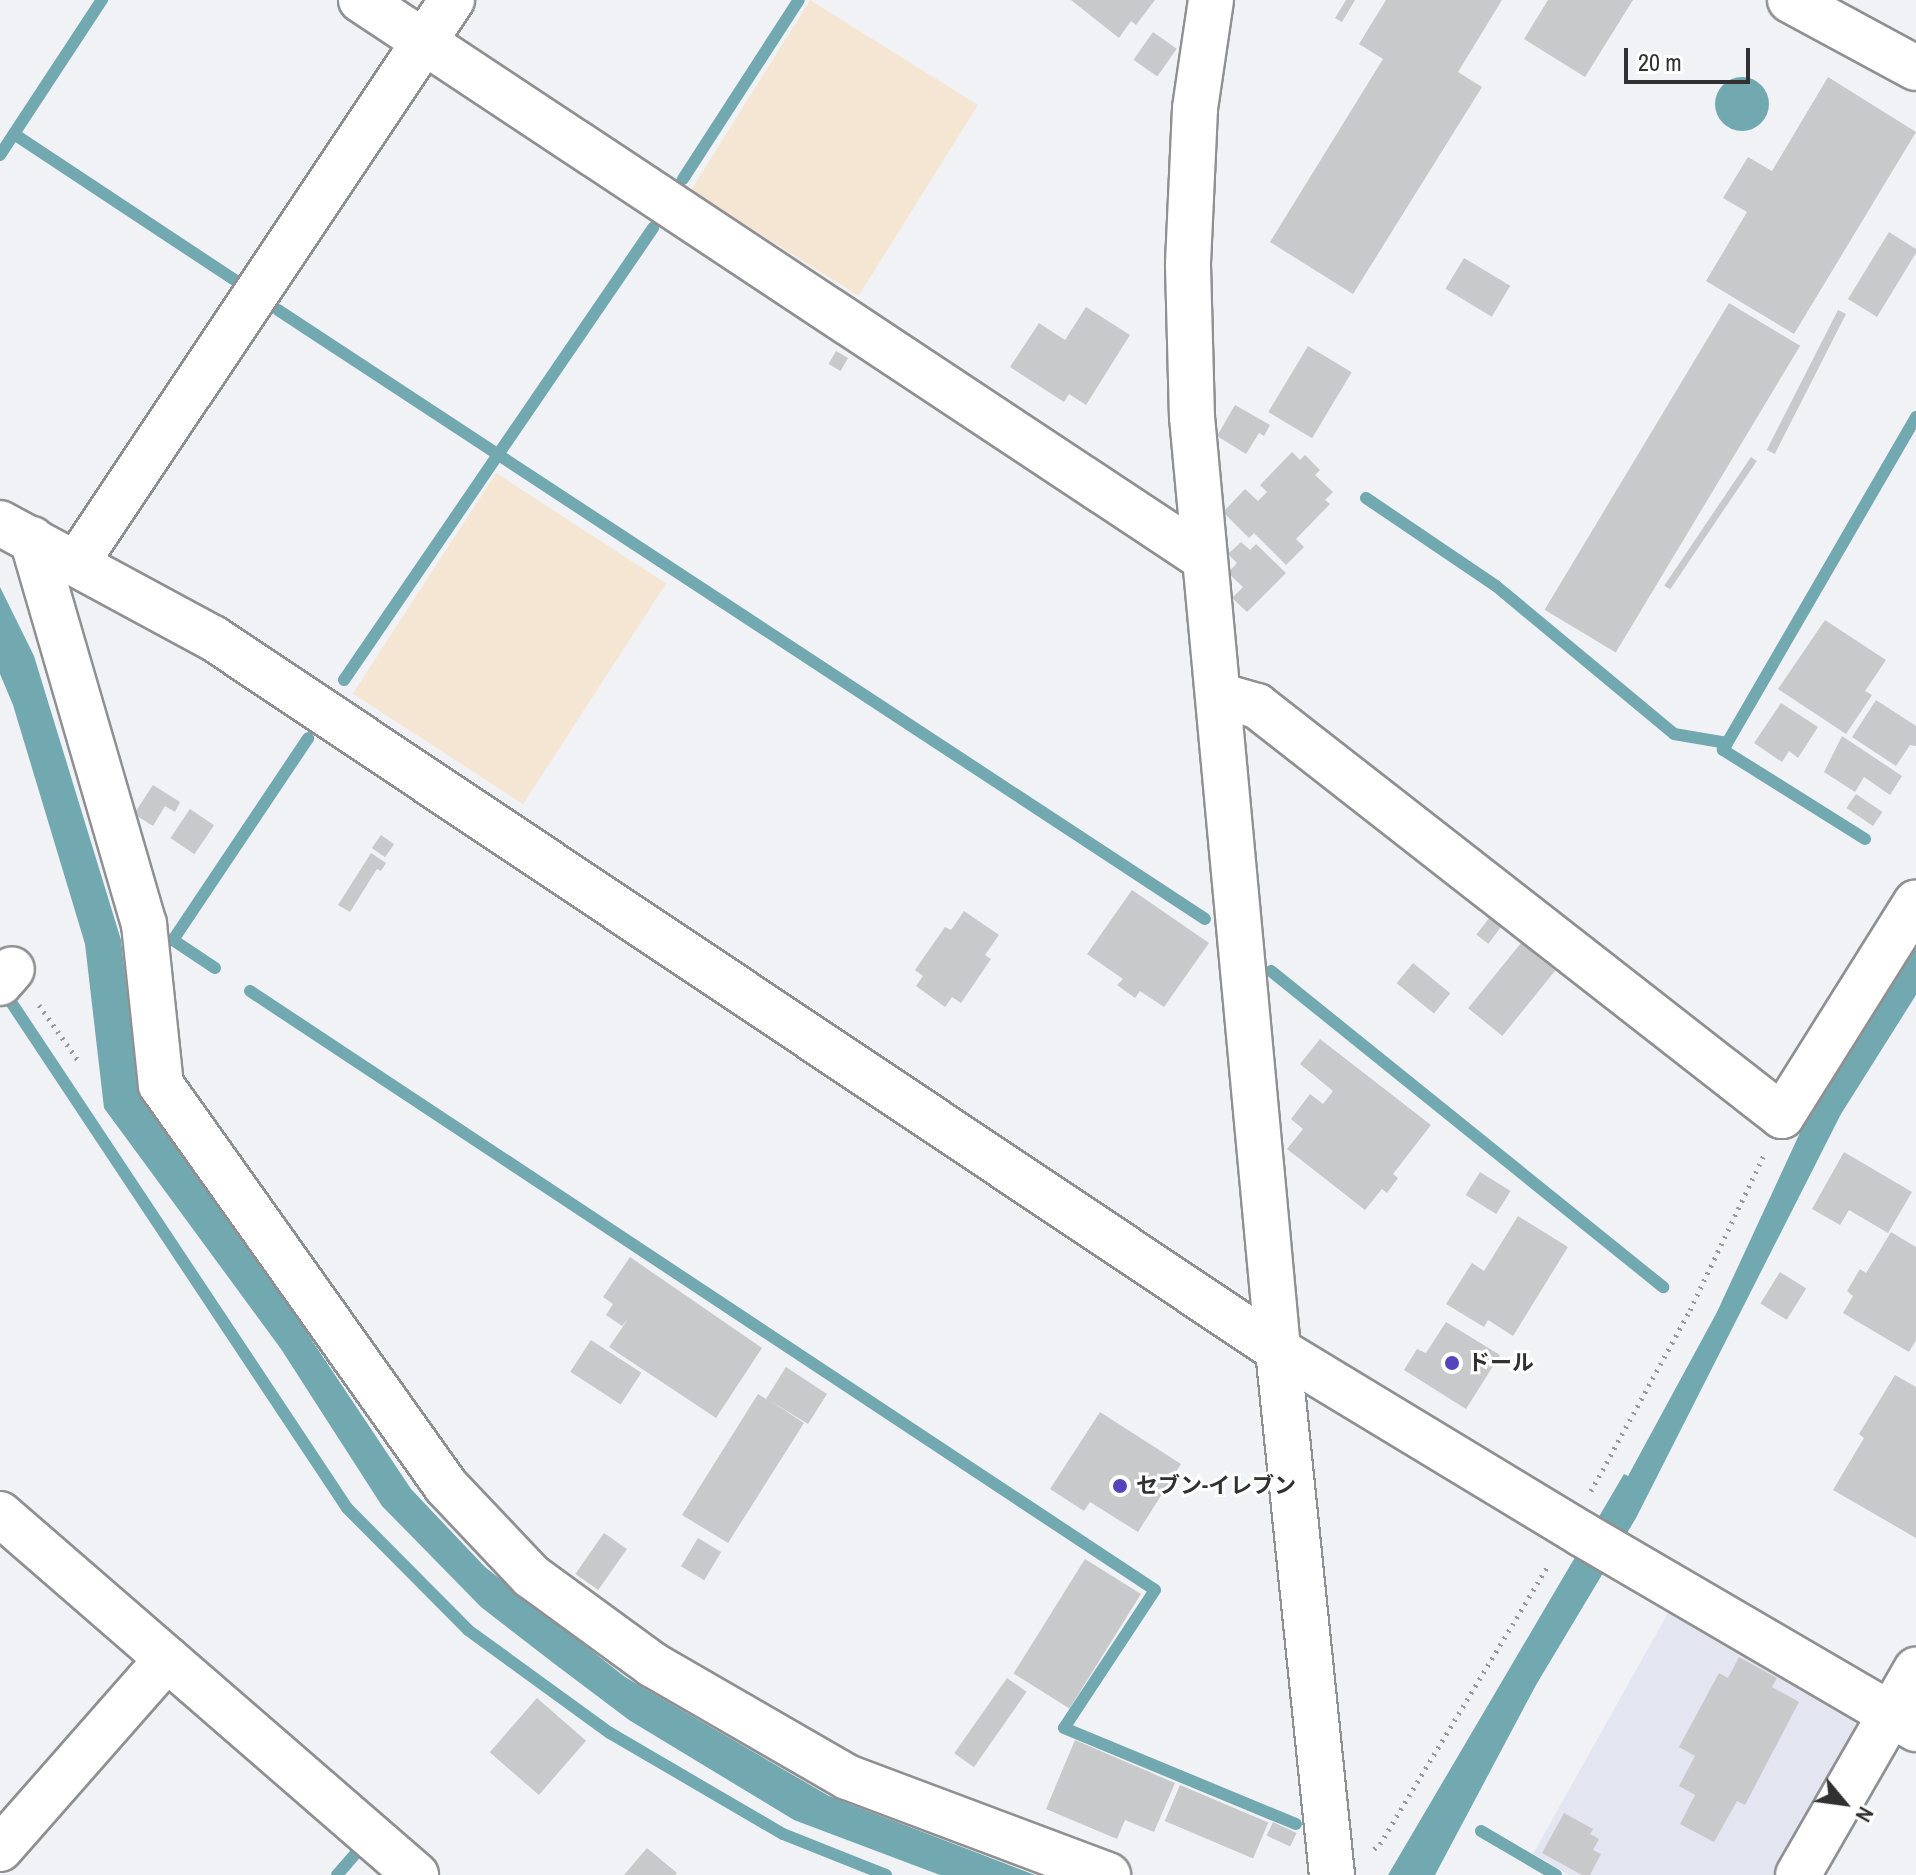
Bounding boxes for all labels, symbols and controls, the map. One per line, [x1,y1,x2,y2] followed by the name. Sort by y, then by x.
[1628,32,1754,82] scale bar
[1638,46,1682,78] text: 20 m
[1468,1350,1534,1376] place label: ドール
[1443,1354,1461,1372] marker: ドール
[1136,1473,1296,1499] place label: セブン-イレブン
[1111,1477,1129,1495] marker: セブン-イレブン
[1804,1763,1884,1843] north arrow
[1849,1802,1881,1828] text: N

